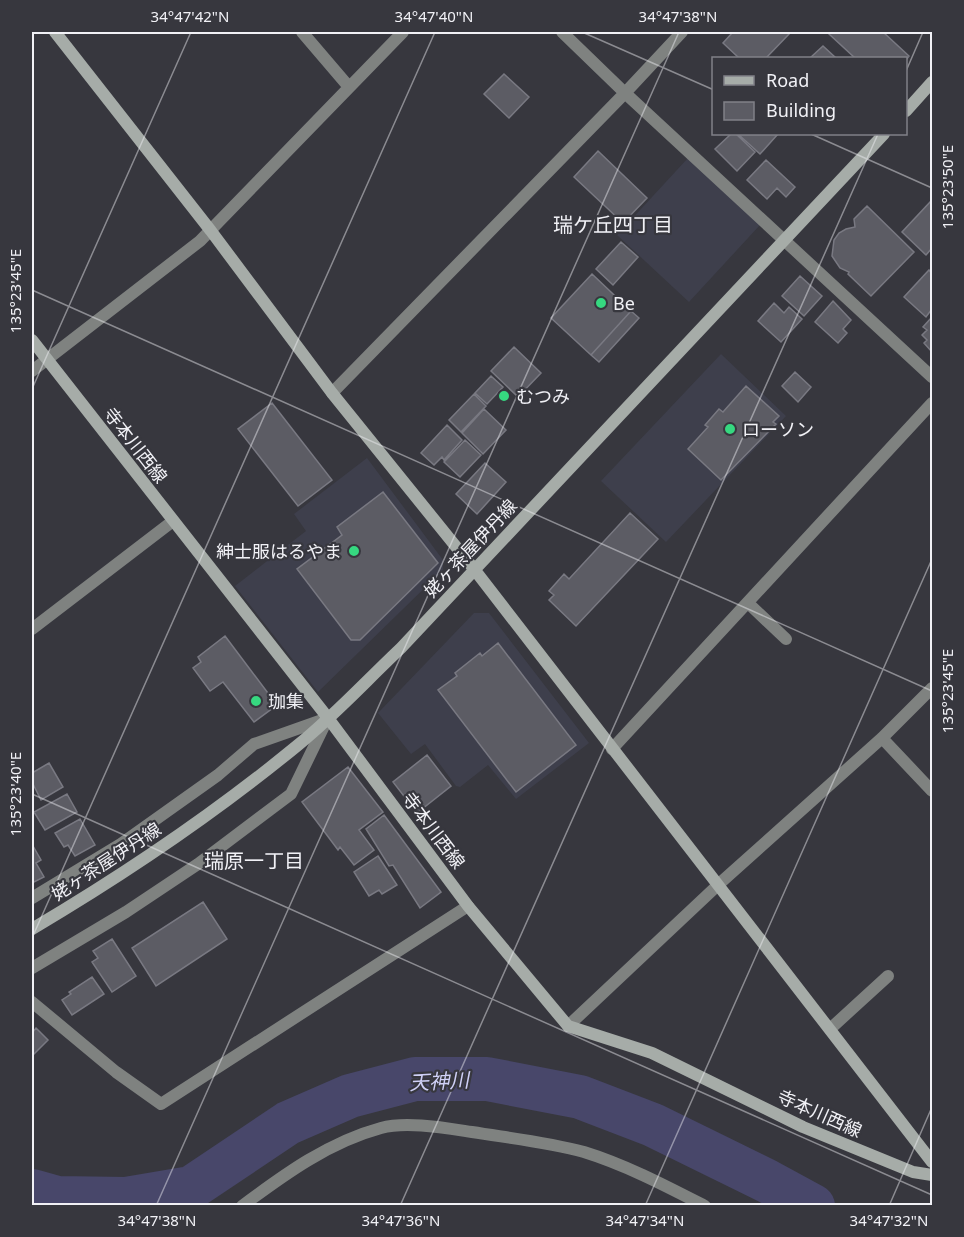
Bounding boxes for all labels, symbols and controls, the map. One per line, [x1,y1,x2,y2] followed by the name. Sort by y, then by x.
[151,6,229,26] text: 34°47'42"N
[395,6,473,26] text: 34°47'40"N
[639,6,717,26] text: 34°47'38"N
[712,57,907,135] legend
[766,68,809,92] text: Road
[766,98,836,122] text: Building
[937,145,957,229] text: 135°23'50"E
[553,211,673,238] district label: 瑞ケ丘四丁目
[5,249,25,333] text: 135°23'45"E
[613,291,635,315] place label: Be
[594,296,608,310] marker: Be
[516,384,570,408] place label: むつみ
[497,389,511,403] marker: むつみ
[99,402,173,488] street label: 寺本川西線
[742,417,814,441] place label: ローソン
[723,422,737,436] marker: ローソン
[418,494,522,602] street label: 姥ヶ茶屋伊丹線
[216,539,342,563] place label: 紳士服はるやま
[347,544,361,558] marker: 紳士服はるやま
[937,649,957,733] text: 135°23'45"E
[268,689,304,713] place label: 珈集
[249,694,263,708] marker: 珈集
[5,752,25,836] text: 135°23'40"E
[397,787,471,873] street label: 寺本川西線
[47,817,165,905] street label: 姥ヶ茶屋伊丹線
[204,847,304,874] district label: 瑞原一丁目
[408,1066,472,1096] water label: 天神川
[774,1084,866,1142] street label: 寺本川西線
[118,1210,196,1230] text: 34°47'38"N
[362,1210,440,1230] text: 34°47'36"N
[606,1210,684,1230] text: 34°47'34"N
[850,1210,928,1230] text: 34°47'32"N

